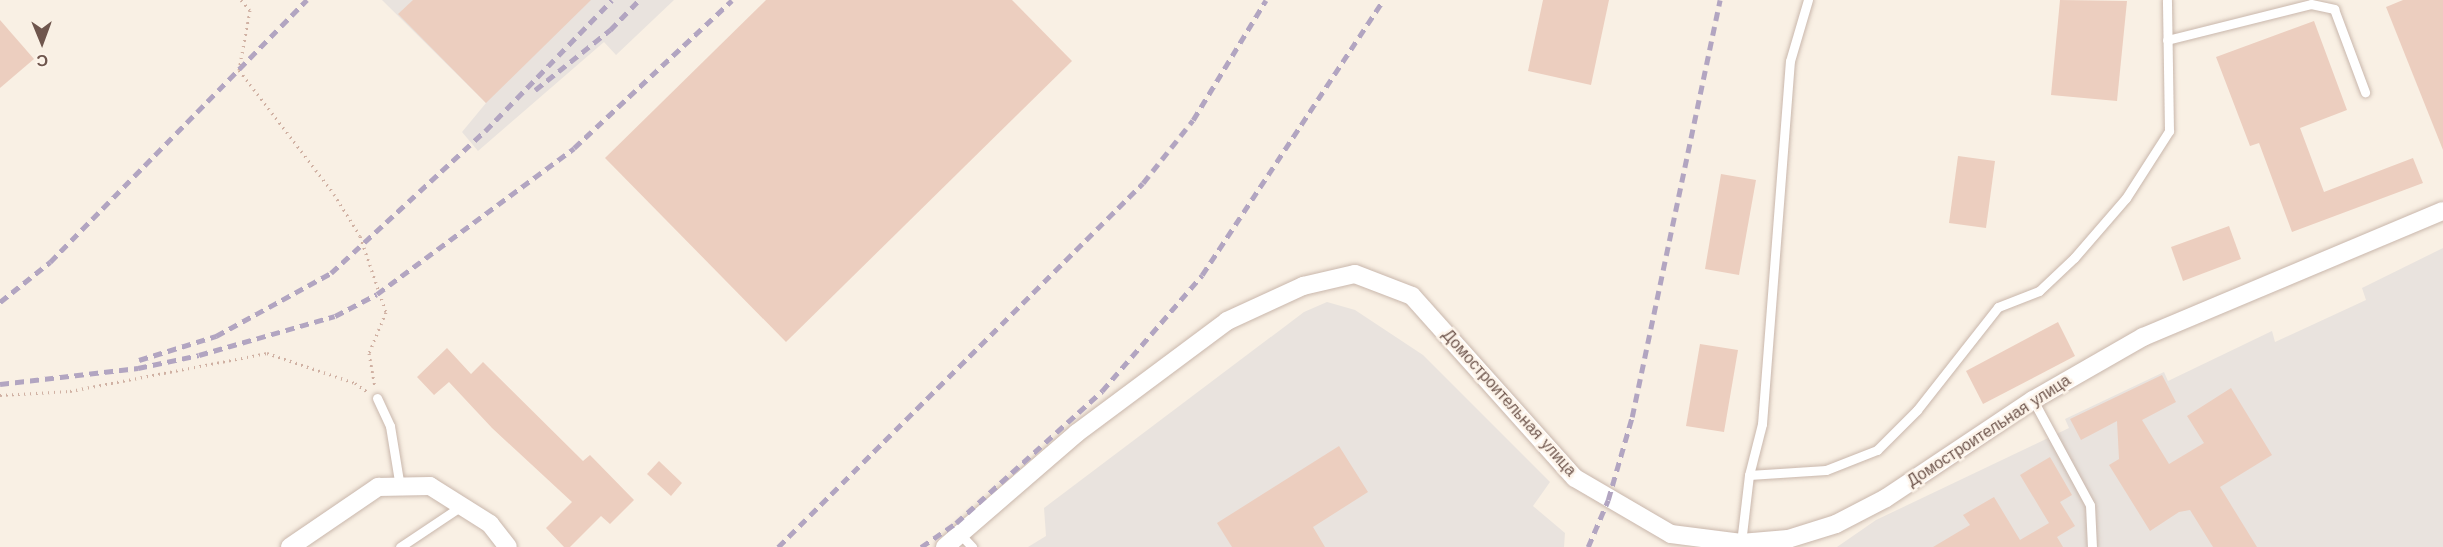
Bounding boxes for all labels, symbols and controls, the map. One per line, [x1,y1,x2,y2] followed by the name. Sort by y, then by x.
[12,12,72,72] north arrow
[36,51,48,70] text: С
[1438,326,1580,480] street label: Домостроительная улица
[1904,371,2074,491] street label: Домостроительная улица

